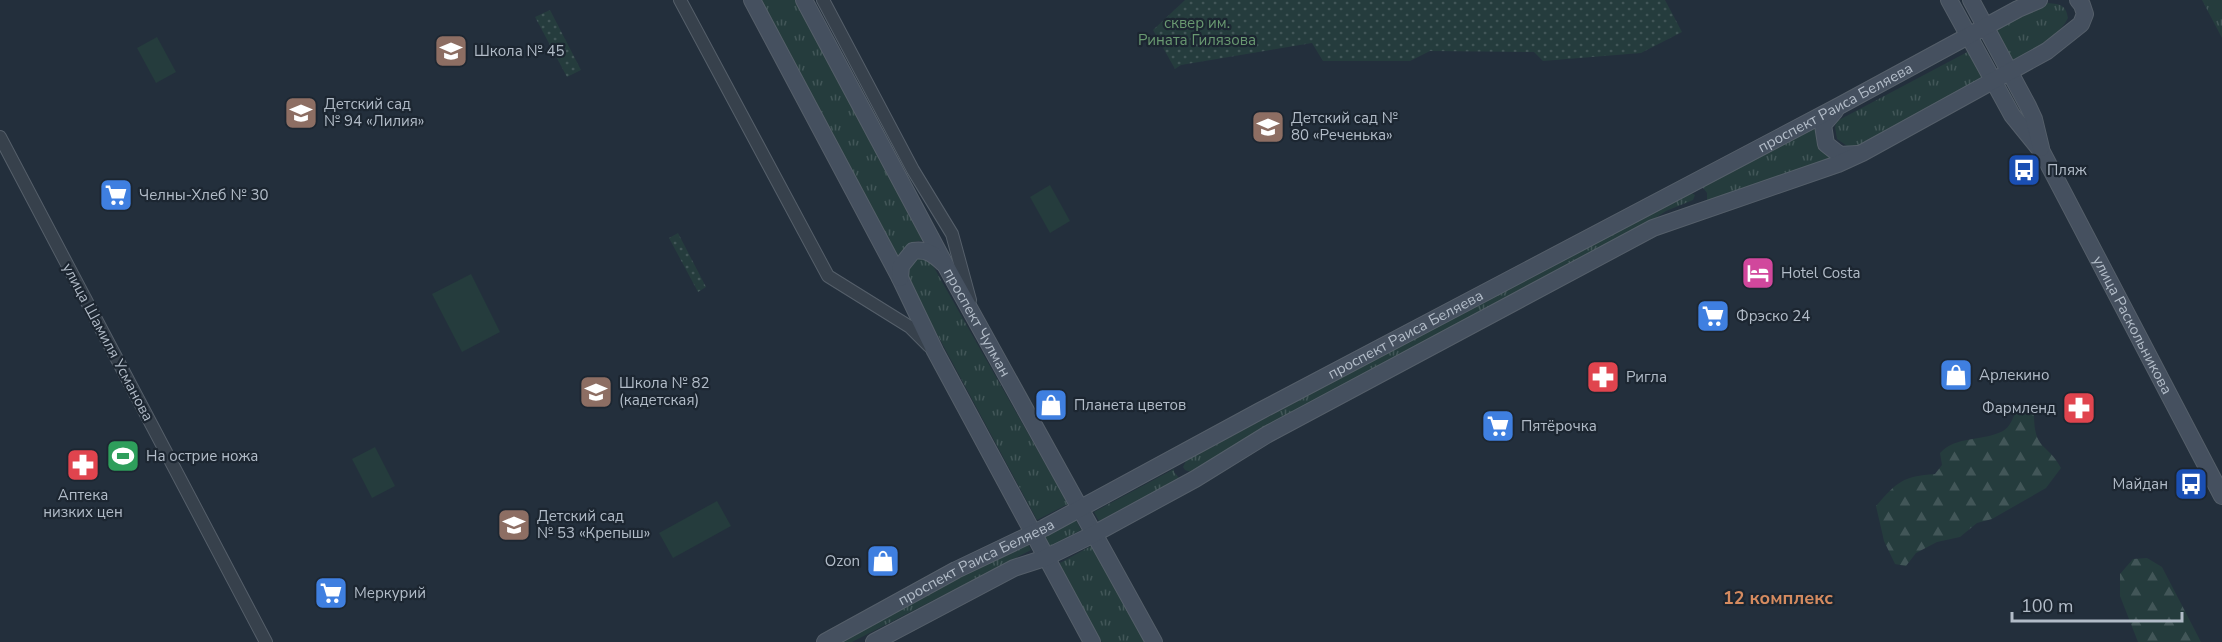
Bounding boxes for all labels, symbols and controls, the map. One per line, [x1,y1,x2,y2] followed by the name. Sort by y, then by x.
[1138,13,1256,50] park label: сквер им. Рината Гилязова
[433,33,469,69] school or university icon: Школа № 45
[474,41,565,61] place label: Школа № 45
[1754,58,1916,157] street label: проспект Раиса Беляева
[324,94,424,131] place label: Детский сад № 94 «Лилия»
[283,95,319,131] school or university icon: Детский сад № 94 «Лилия»
[1291,108,1398,145] place label: Детский сад № 80 «Реченька»
[1250,109,1286,145] school or university icon: Детский сад № 80 «Реченька»
[2006,152,2042,188] bus stop icon: Пляж
[2047,160,2087,180] place label: Пляж
[98,177,134,213] supermarket icon: Челны-Хлеб № 30
[139,185,268,205] place label: Челны-Хлеб № 30
[2088,252,2177,398] street label: улица Раскольникова
[1740,255,1776,291] hotel icon: Hotel Costa
[58,260,158,424] street label: улица Шамиля Усманова
[1781,263,1860,283] place label: Hotel Costa
[939,264,1015,380] street label: проспект Чулман
[1324,285,1487,384] street label: проспект Раиса Беляева
[1695,298,1731,334] supermarket icon: Фрэско 24
[1736,306,1810,326] place label: Фрэско 24
[1938,357,1974,393] shop icon: Арлекино
[1585,359,1621,395] pharmacy icon: Ригла
[1979,365,2049,385] place label: Арлекино
[1626,367,1667,387] place label: Ригла
[619,373,710,410] place label: Школа № 82 (кадетская)
[578,374,614,410] school or university icon: Школа № 82 (кадетская)
[1033,387,1069,423] shop icon: Планета цветов
[2061,390,2097,426] pharmacy icon: Фармленд
[1074,395,1186,415] place label: Планета цветов
[1982,398,2056,418] place label: Фармленд
[1480,408,1516,444] supermarket icon: Пятёрочка
[1521,416,1597,436] place label: Пятёрочка
[105,438,141,474] sports icon: На острие ножа
[146,446,258,466] place label: На острие ножа
[65,447,101,483] pharmacy icon: Аптека низких цен
[2173,466,2209,502] bus stop icon: Майдан
[2113,474,2168,494] place label: Майдан
[43,485,123,522] place label: Аптека низких цен
[537,506,650,543] place label: Детский сад № 53 «Крепыш»
[496,507,532,543] school or university icon: Детский сад № 53 «Крепыш»
[894,514,1058,610] street label: проспект Раиса Беляева
[865,543,901,579] shop icon: Ozon
[825,551,860,571] place label: Ozon
[313,575,349,611] supermarket icon: Меркурий
[354,583,426,603] place label: Меркурий
[2012,585,2182,623] scale bar
[1723,586,1833,610] district label: 12 комплекс
[2021,594,2073,618] text: 100 m

